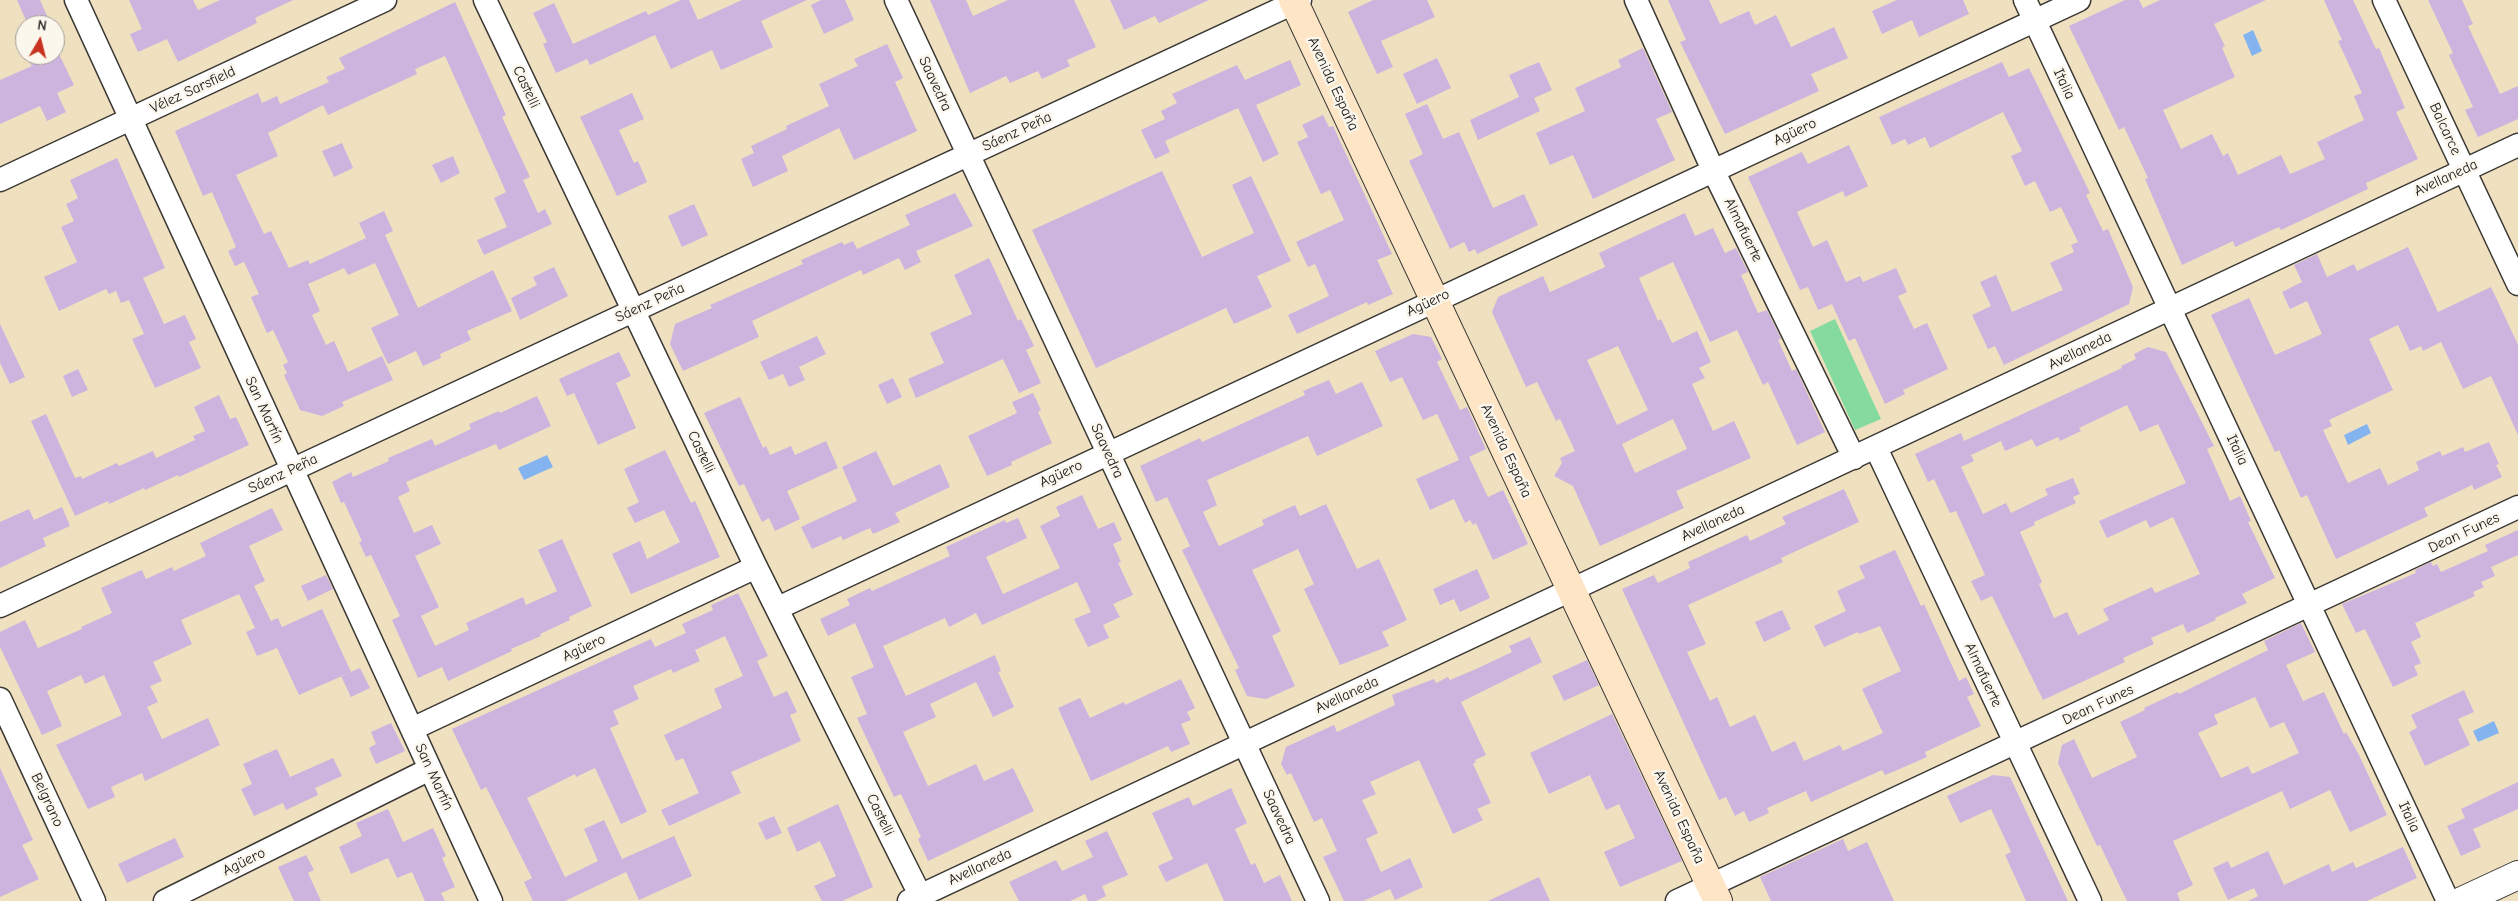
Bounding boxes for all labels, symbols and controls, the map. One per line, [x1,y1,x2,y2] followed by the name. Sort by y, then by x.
[15,15,65,65] north arrow
[36,17,48,35] text: N
[1303,34,1363,134] street label: Avenida España
[914,54,956,114] street label: Saavedra
[147,62,239,118] street label: Vélez Sarsfield
[508,63,544,111] street label: Castelli
[2049,66,2079,102] street label: Italia
[2425,100,2465,158] street label: Balcarce
[979,108,1055,156] street label: Sáenz Peña
[1771,114,1819,150] street label: Agüero
[2411,155,2481,201] street label: Avellaneda
[1720,195,1766,265] street label: Almafuerte
[612,279,688,327] street label: Sáenz Peña
[1404,285,1452,321] street label: Agüero
[2045,328,2115,374] street label: Avellaneda
[241,374,287,446] street label: San Martín
[1476,401,1536,501] street label: Avenida España
[1086,421,1128,481] street label: Saavedra
[683,428,719,476] street label: Castelli
[2222,432,2252,468] street label: Italia
[245,450,321,498] street label: Sáenz Peña
[1037,456,1085,492] street label: Agüero
[1678,500,1748,546] street label: Avellaneda
[2426,509,2502,557] street label: Dean Funes
[560,630,608,666] street label: Agüero
[1960,640,2006,710] street label: Almafuerte
[1312,672,1382,718] street label: Avellaneda
[2060,681,2136,729] street label: Dean Funes
[411,741,457,813] street label: San Martín
[1649,767,1709,867] street label: Avenida España
[27,770,67,830] street label: Belgrano
[1258,787,1300,847] street label: Saavedra
[862,791,898,839] street label: Castelli
[2394,799,2424,835] street label: Italia
[220,844,268,880] street label: Agüero
[945,844,1015,890] street label: Avellaneda

